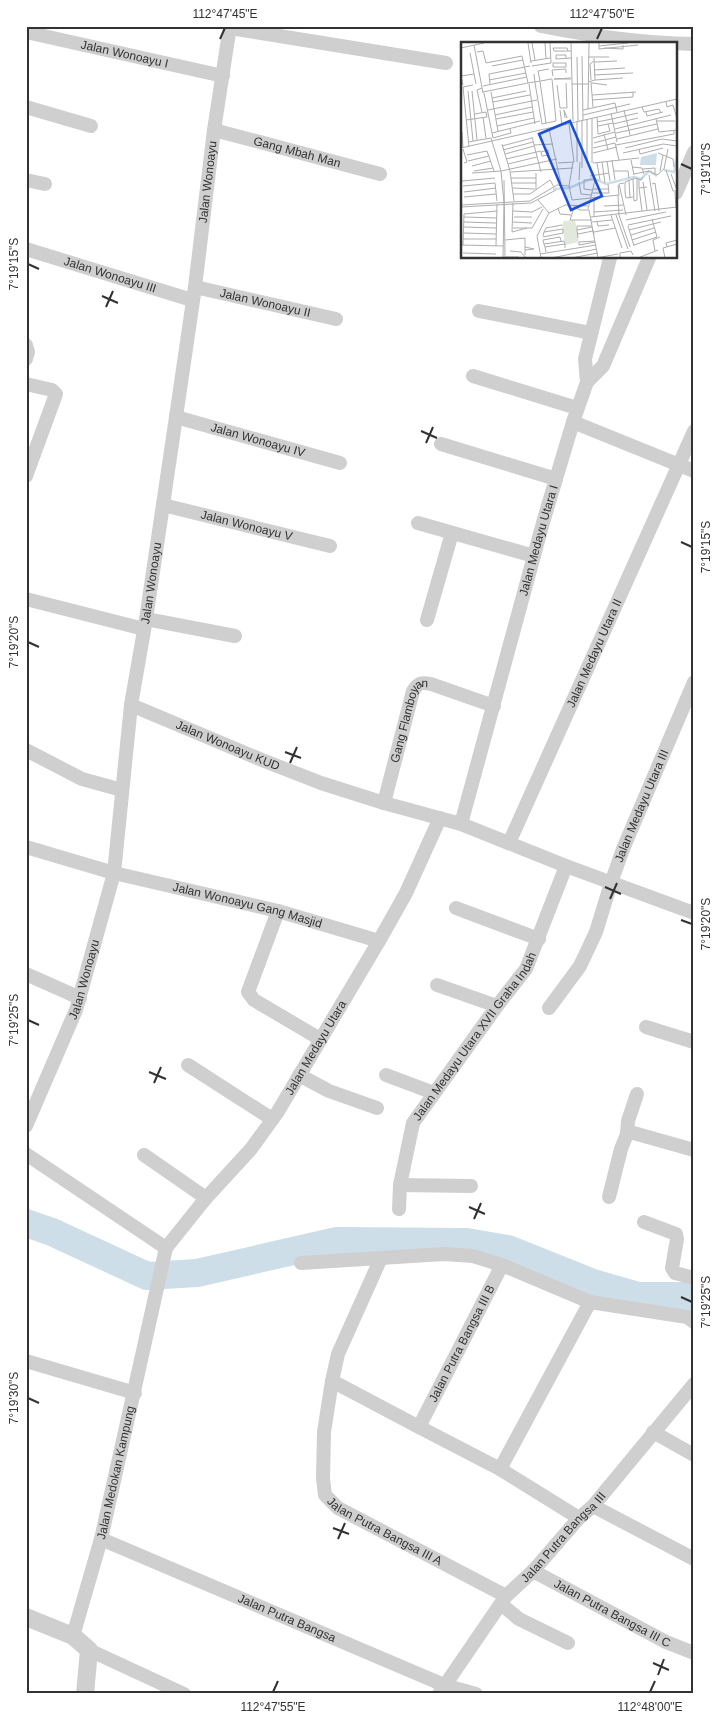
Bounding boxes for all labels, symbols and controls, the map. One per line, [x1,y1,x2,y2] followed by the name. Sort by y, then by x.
[192,7,258,21] text: 112°47'45"E
[569,7,635,21] text: 112°47'50"E
[79,37,170,71] street label: Jalan Wonoayu I
[461,42,678,259] inset map
[252,134,342,170] street label: Gang Mbah Man
[196,140,220,224] street label: Jalan Wonoayu
[699,143,713,195] text: 7°19'10"S
[7,238,21,290] text: 7°19'15"S
[62,254,158,296] street label: Jalan Wonoayu III
[218,286,312,320] street label: Jalan Wonoayu II
[209,420,307,460] street label: Jalan Wonoayu IV
[516,483,561,597] street label: Jalan Medayu Utara I
[199,508,294,544] street label: Jalan Wonoayu V
[699,521,713,573] text: 7°19'15"S
[138,541,164,625] street label: Jalan Wonoayu
[564,597,625,710] street label: Jalan Medayu Utara II
[7,616,21,668] text: 7°19'20"S
[388,676,428,764] street label: Gang Flamboyan
[174,718,282,773] street label: Jalan Wonoayu KUD
[612,747,671,864] street label: Jalan Medayu Utara III
[171,880,324,931] street label: Jalan Wonoayu Gang Masjid
[699,898,713,950] text: 7°19'20"S
[66,938,102,1022] street label: Jalan Wonoayu
[410,950,539,1123] street label: Jalan Medayu Utara XVII Graha Indah
[7,994,21,1046] text: 7°19'25"S
[282,998,349,1098] street label: Jalan Medayu Utara
[699,1276,713,1328] text: 7°19'25"S
[426,1283,498,1404] street label: Jalan Putra Bangsa III B
[7,1372,21,1424] text: 7°19'30"S
[94,1405,138,1541] street label: Jalan Medokan Kampung
[518,1489,609,1585] street label: Jalan Putra Bangsa III
[324,1494,444,1568] street label: Jalan Putra Bangsa III A
[552,1577,673,1650] street label: Jalan Putra Bangsa III C
[236,1591,338,1645] street label: Jalan Putra Bangsa
[240,1700,306,1714] text: 112°47'55"E
[617,1700,683,1714] text: 112°48'00"E

